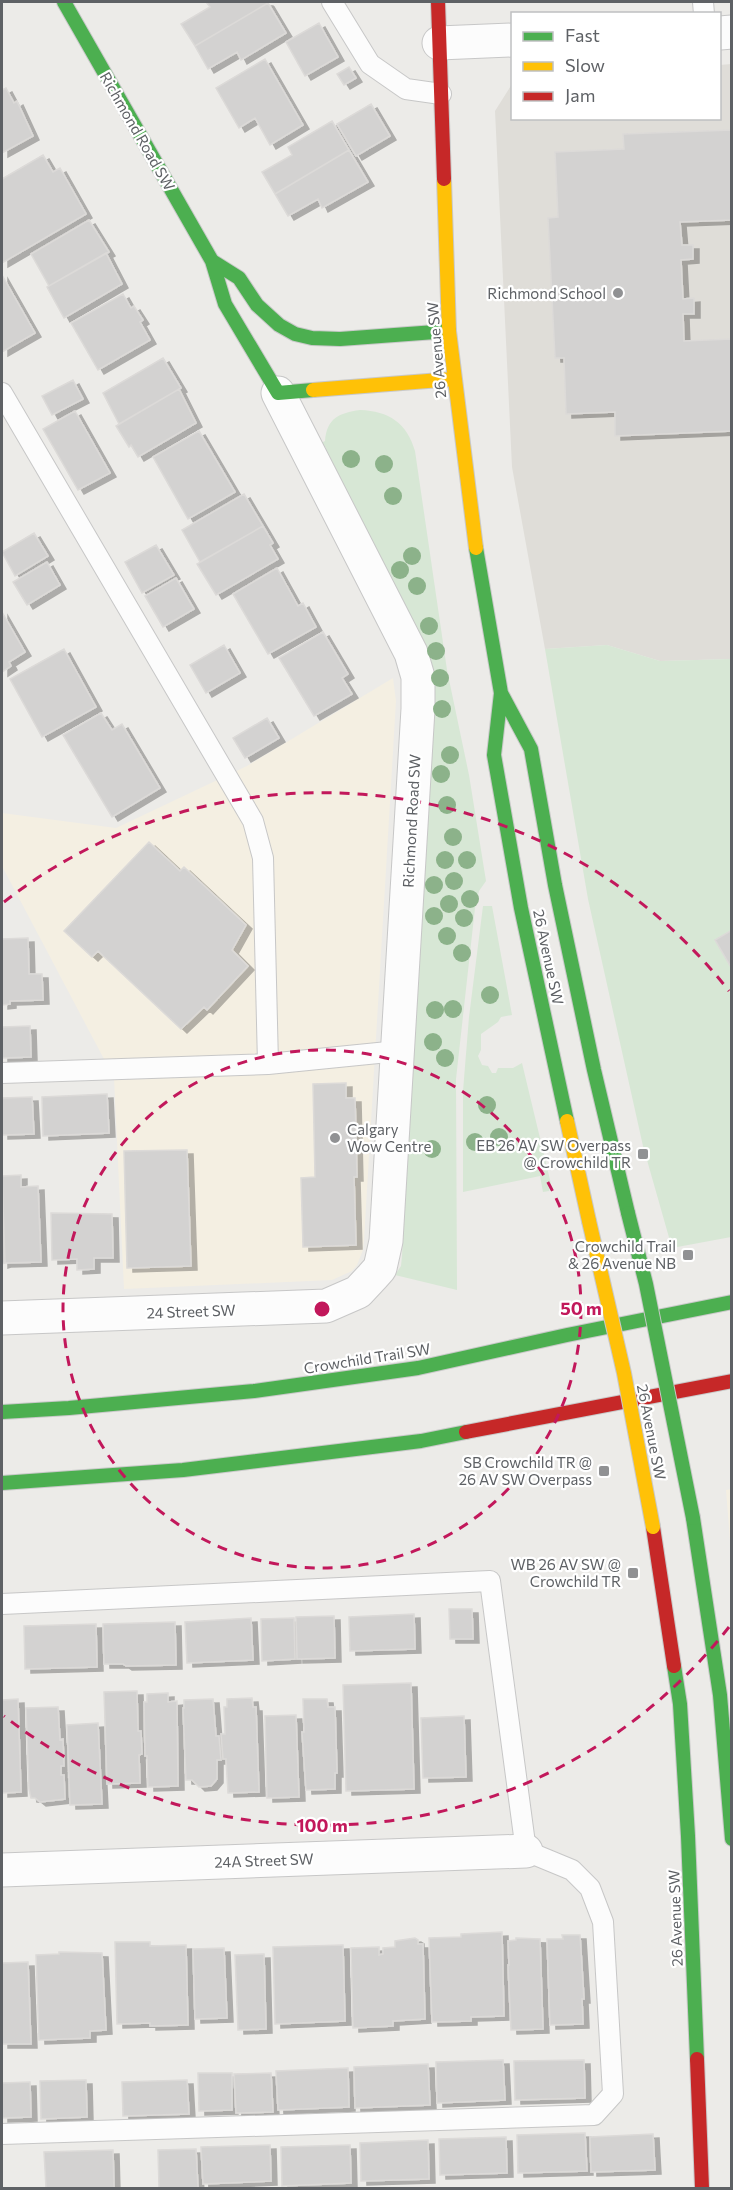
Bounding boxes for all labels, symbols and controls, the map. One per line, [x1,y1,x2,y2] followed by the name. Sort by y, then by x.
[511,12,721,120] legend
[565,24,600,46] text: Fast
[565,54,605,76] text: Slow
[97,69,179,193] street label: Richmond Road SW
[565,84,595,106] text: Jam
[487,284,606,302] place label: Richmond School
[611,286,625,300] marker: Richmond School
[423,301,449,399] street label: 26 Avenue SW
[399,754,423,888] street label: Richmond Road SW
[530,908,568,1006] street label: 26 Avenue SW
[347,1120,431,1155] place label: Calgary Wow Centre
[328,1131,342,1145] marker: Calgary Wow Centre
[476,1136,631,1171] place label: EB 26 AV SW Overpass @ Crowchild TR
[636,1147,650,1161] marker: EB 26 AV SW Overpass @ Crowchild TR
[568,1237,676,1272] place label: Crowchild Trail & 26 Avenue NB
[681,1248,695,1262] marker: Crowchild Trail & 26 Avenue NB
[560,1297,602,1319] text: 50 m
[312,1299,332,1319] centre of rings
[146,1300,236,1322] street label: 24 Street SW
[302,1339,432,1377] street label: Crowchild Trail SW
[634,1383,670,1481] street label: 26 Avenue SW
[459,1453,592,1488] place label: SB Crowchild TR @ 26 AV SW Overpass
[597,1464,611,1478] marker: SB Crowchild TR @ 26 AV SW Overpass
[511,1555,621,1590] place label: WB 26 AV SW @ Crowchild TR
[626,1566,640,1580] marker: WB 26 AV SW @ Crowchild TR
[296,1814,348,1836] text: 100 m
[214,1849,314,1871] street label: 24A Street SW
[664,1869,686,1967] street label: 26 Avenue SW

